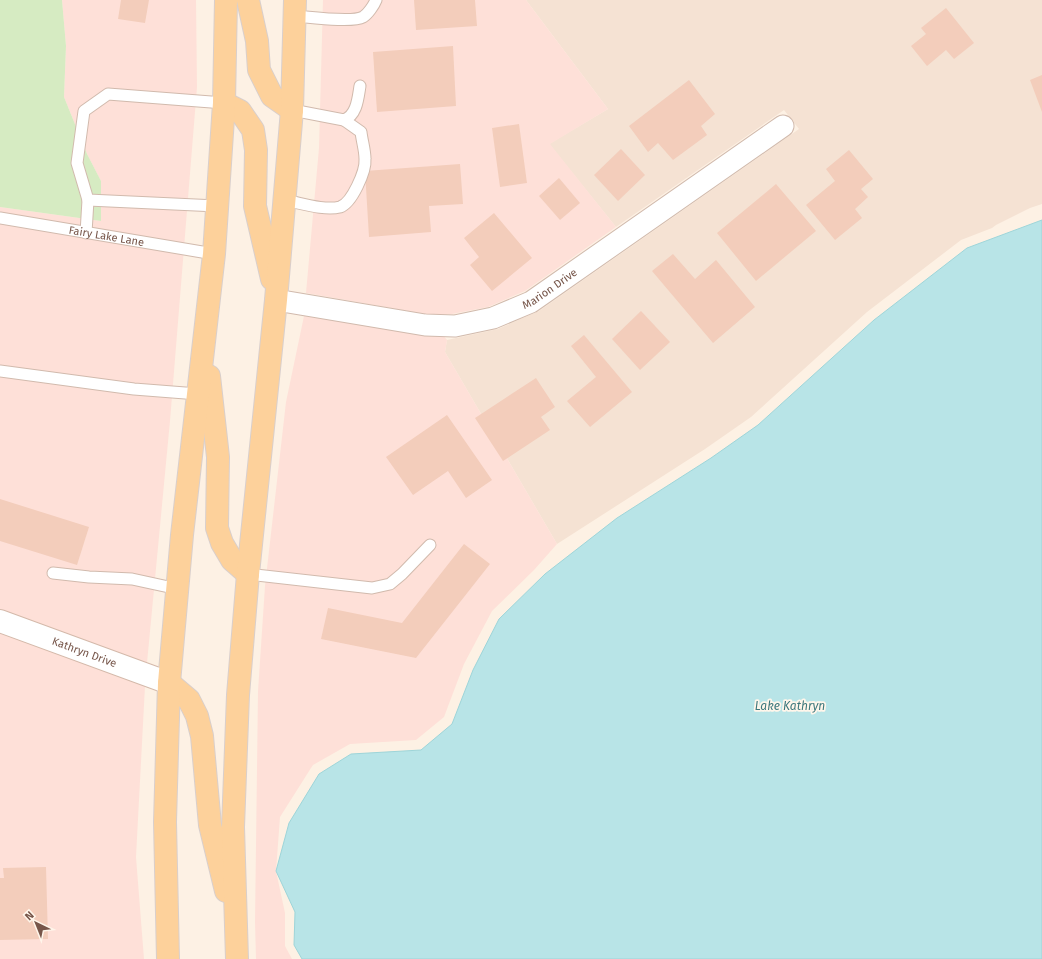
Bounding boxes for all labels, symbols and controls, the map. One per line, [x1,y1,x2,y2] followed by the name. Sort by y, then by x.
[68,224,145,249] street label: Fairy Lake Lane
[520,266,580,312] street label: Marion Drive
[50,635,118,670] street label: Kathryn Drive
[755,699,825,713] water label: Lake Kathryn
[16,903,56,943] north arrow
[22,909,37,923] text: N

